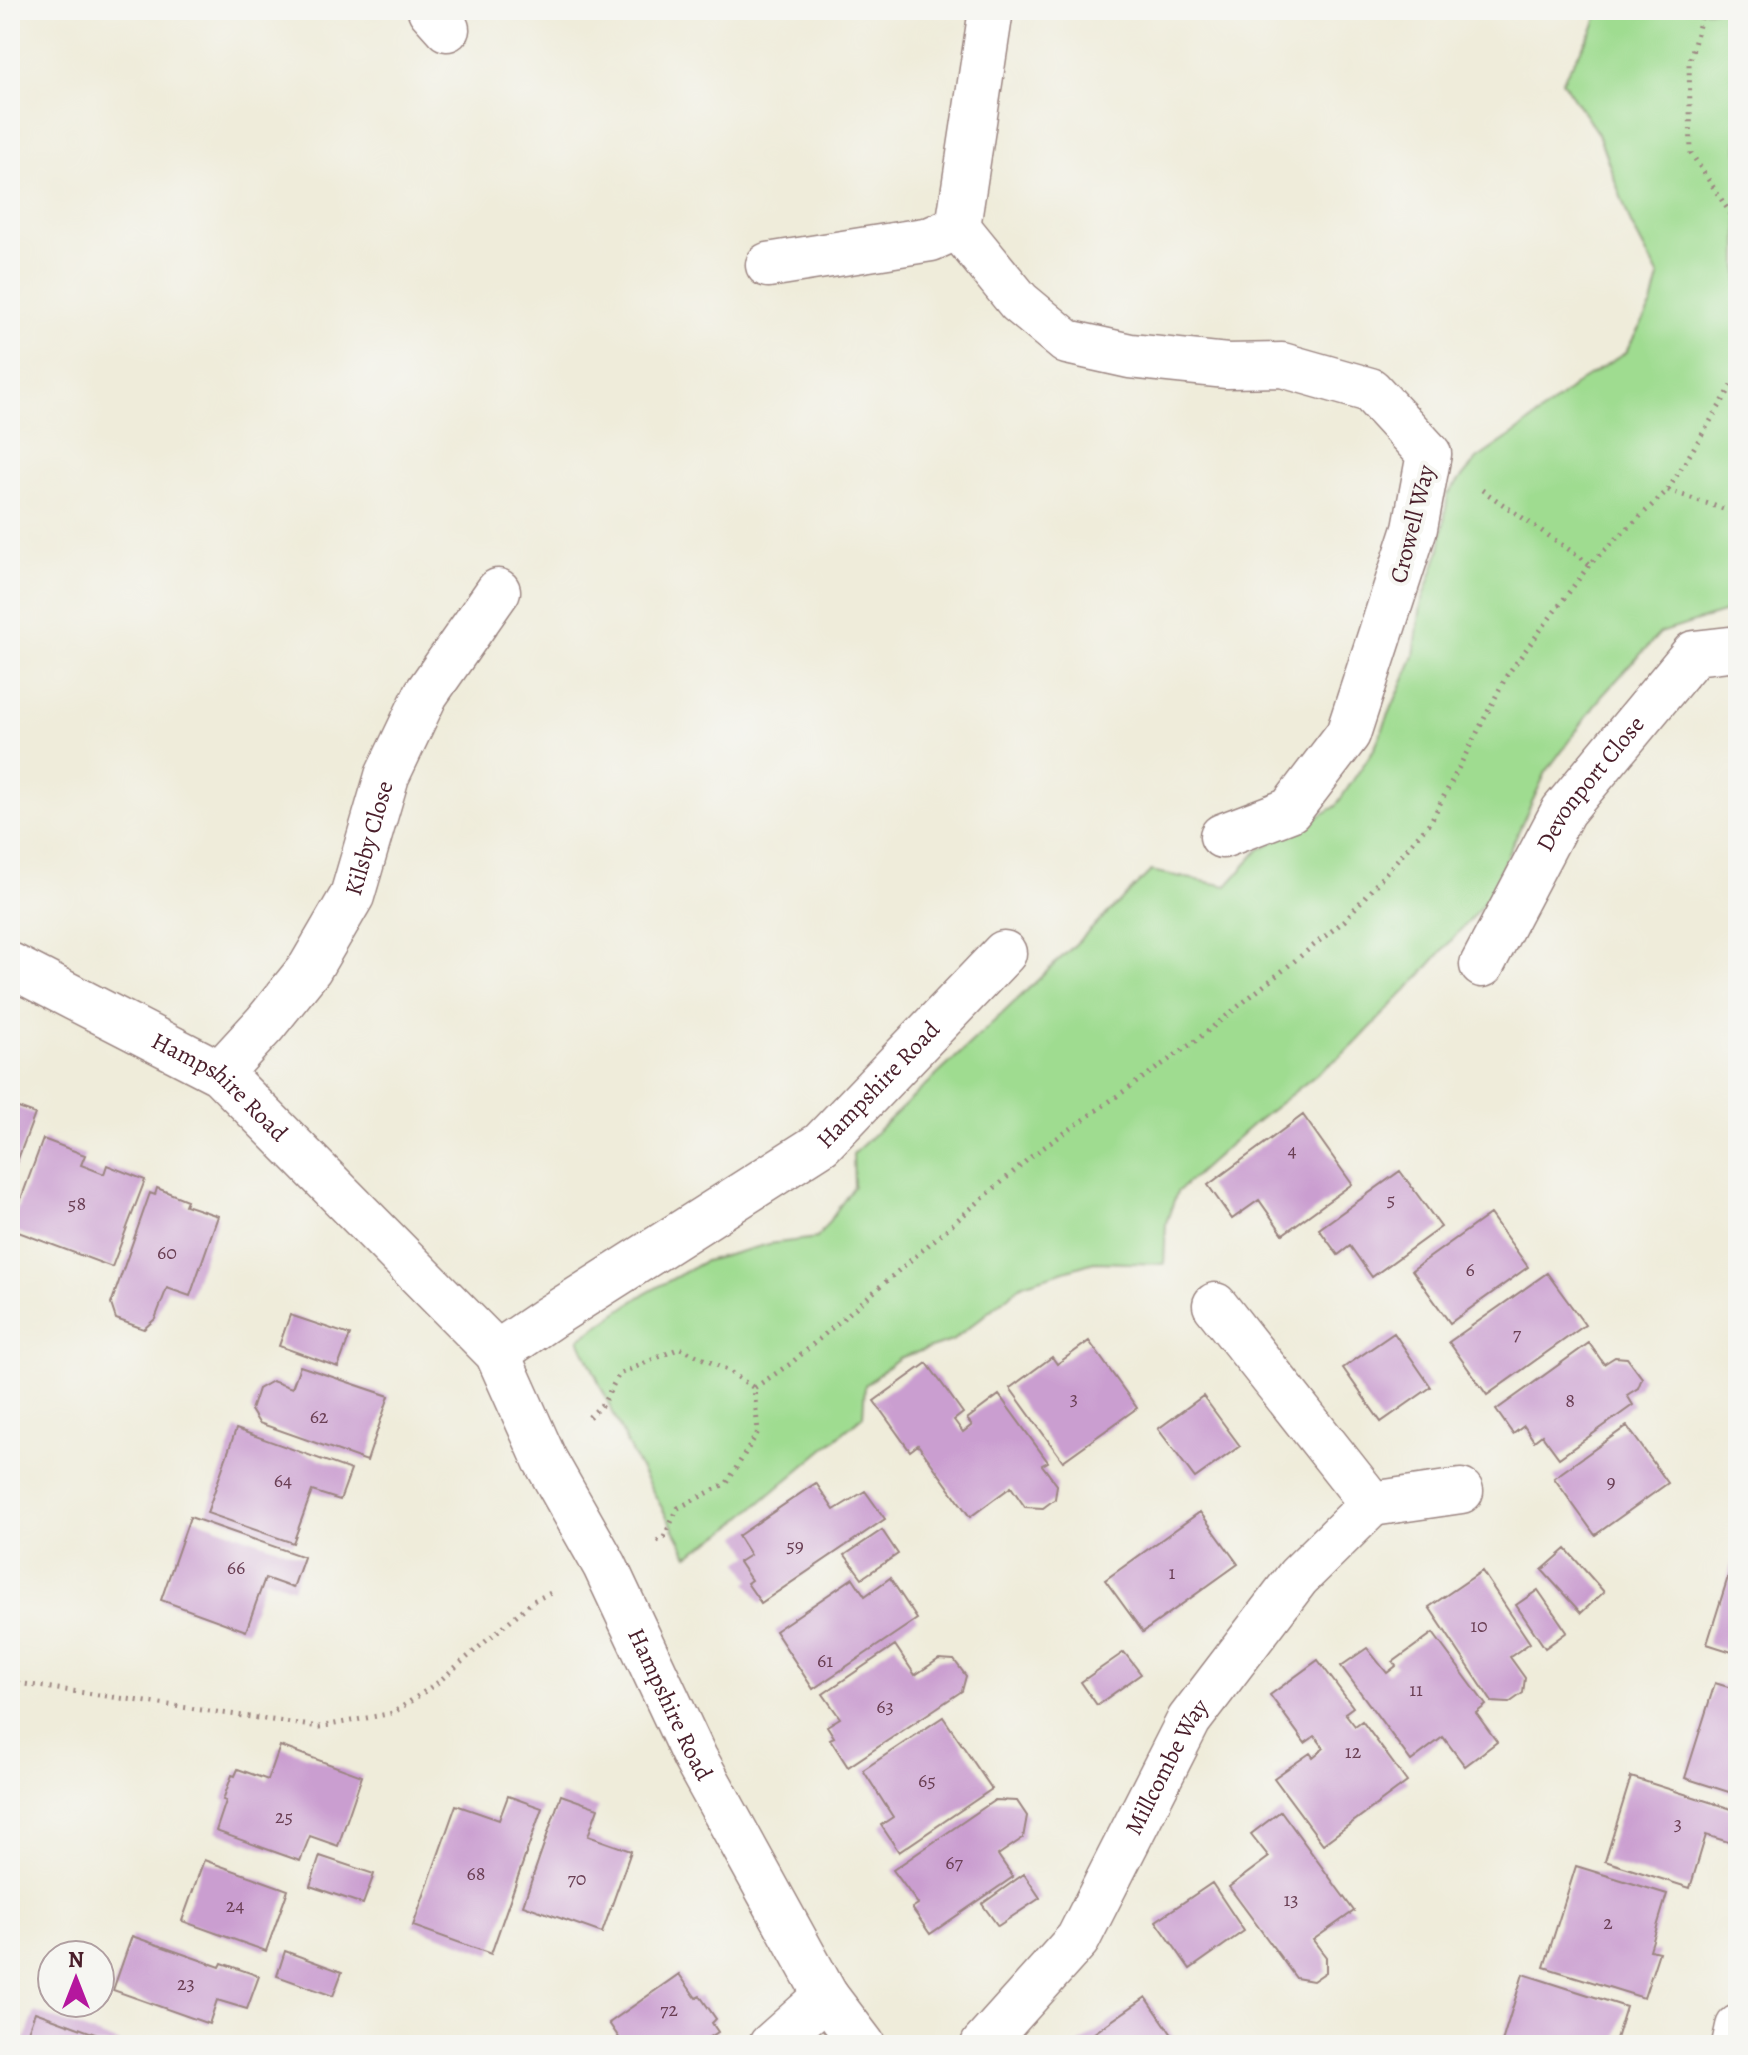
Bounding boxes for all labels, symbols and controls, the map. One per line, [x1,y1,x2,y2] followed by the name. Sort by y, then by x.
[1382,461,1442,586] street label: Crowell Way
[1529,709,1652,857] street label: Devonport Close
[337,777,401,899] street label: Kilsby Close
[809,1014,947,1155] street label: Hampshire Road
[146,1025,295,1149] street label: Hampshire Road
[1287,1137,1297,1164] house number: 4
[1387,1186,1395,1213] house number: 5
[68,1190,86,1217] house number: 58
[157,1239,177,1266] house number: 60
[1465,1256,1475,1283] house number: 6
[1513,1320,1522,1347] house number: 7
[1070,1385,1078,1412] house number: 3
[1565,1387,1575,1414] house number: 8
[310,1403,329,1430] house number: 62
[274,1467,292,1494] house number: 64
[1606,1468,1616,1495] house number: 9
[786,1532,804,1559] house number: 59
[227,1554,245,1581] house number: 66
[1169,1559,1176,1586] house number: 1
[1470,1612,1488,1639] house number: 10
[620,1623,720,1786] street label: Hampshire Road
[817,1647,833,1674] house number: 61
[1409,1676,1423,1703] house number: 11
[1117,1692,1216,1840] street label: Millcombe Way
[876,1693,894,1720] house number: 63
[1345,1738,1362,1765] house number: 12
[918,1767,936,1794] house number: 65
[275,1803,293,1830] house number: 25
[1674,1810,1682,1837] house number: 3
[945,1849,963,1876] house number: 67
[467,1860,485,1887] house number: 68
[567,1865,587,1892] house number: 70
[1283,1886,1299,1913] house number: 13
[226,1892,244,1919] house number: 24
[1603,1909,1613,1936] house number: 2
[36,1939,116,2019] north arrow
[68,1945,84,1975] text: N
[177,1970,195,1997] house number: 23
[660,1996,678,2023] house number: 72

